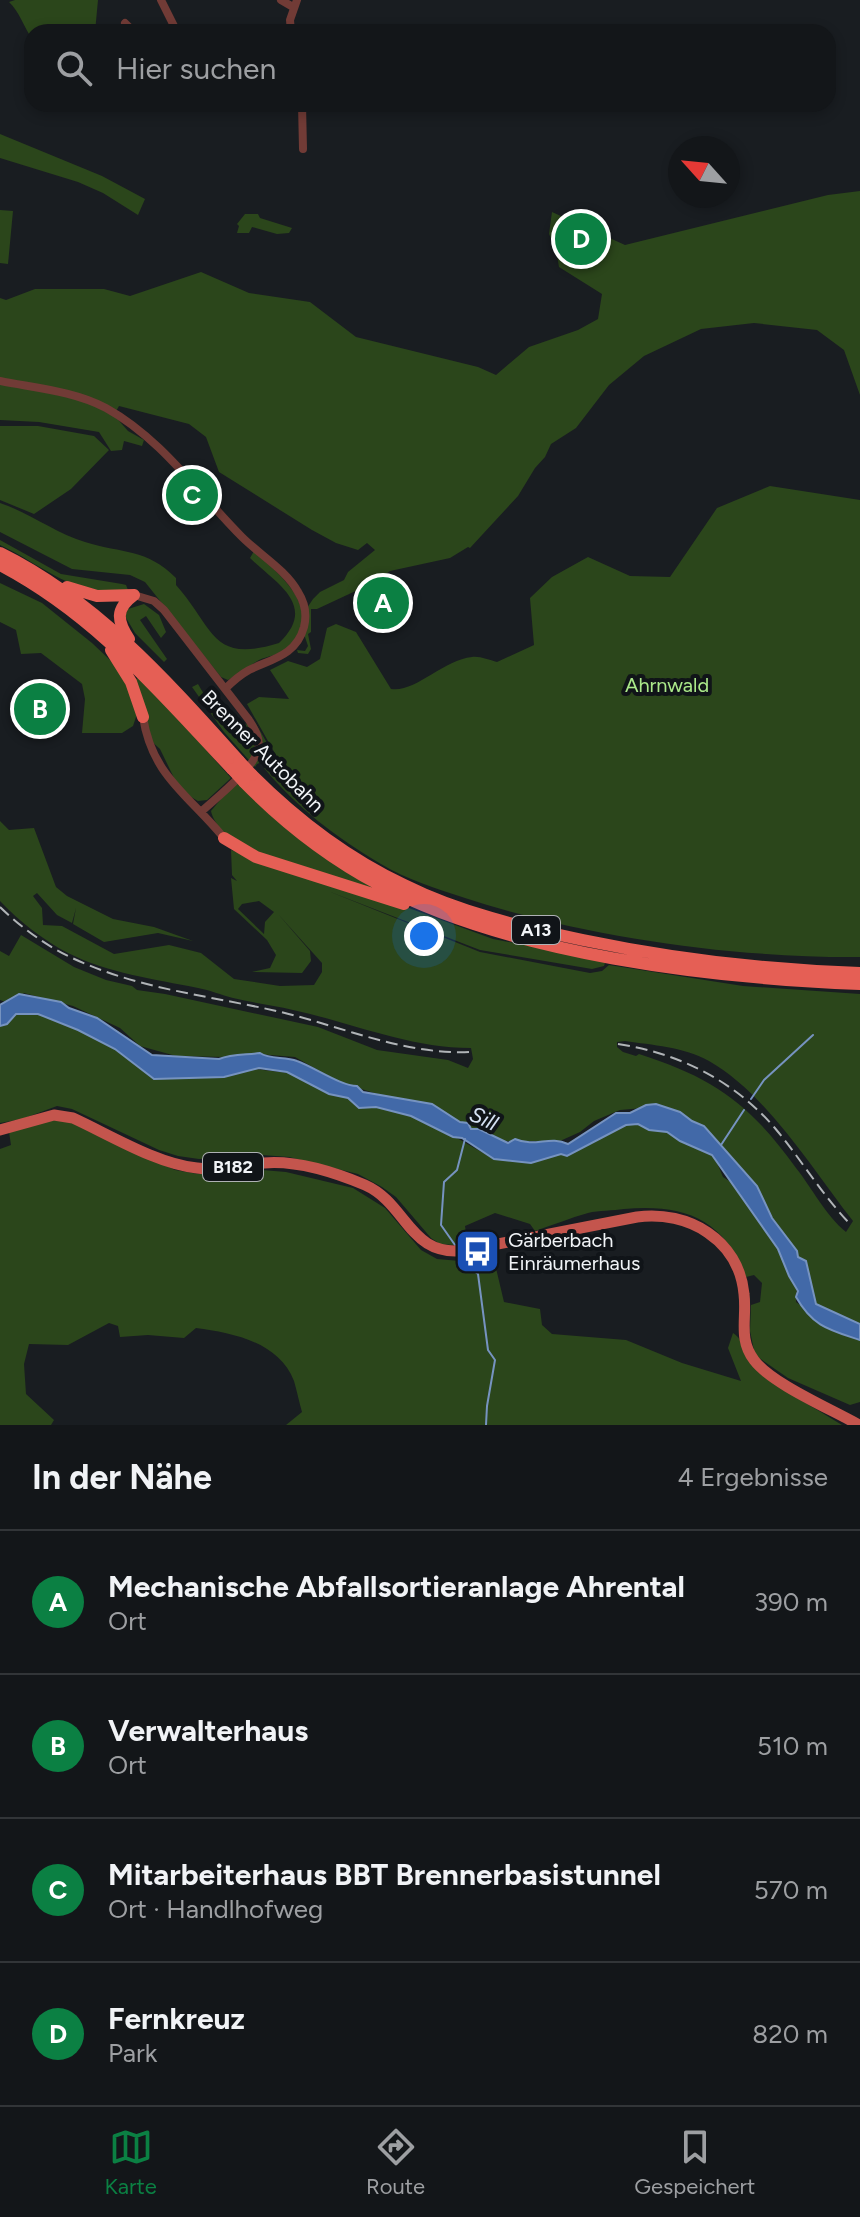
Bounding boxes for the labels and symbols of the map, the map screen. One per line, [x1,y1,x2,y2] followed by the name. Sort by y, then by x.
[668,136,740,208] north arrow
[555,209,607,269] pin: D
[166,465,218,525] pin: C
[357,573,409,633] pin: A
[625,673,709,697] park label: Ahrnwald
[14,679,66,739] pin: B
[197,685,329,817] street label: Brenner Autobahn
[404,916,444,956] your location
[512,916,560,944] road number: A13
[465,1100,502,1137] water label: Sill
[203,1153,263,1181] road number: B182
[453,1228,501,1276] bus stop icon: Gärberbach Einräumerhaus
[508,1228,640,1275] place label: Gärberbach Einräumerhaus

